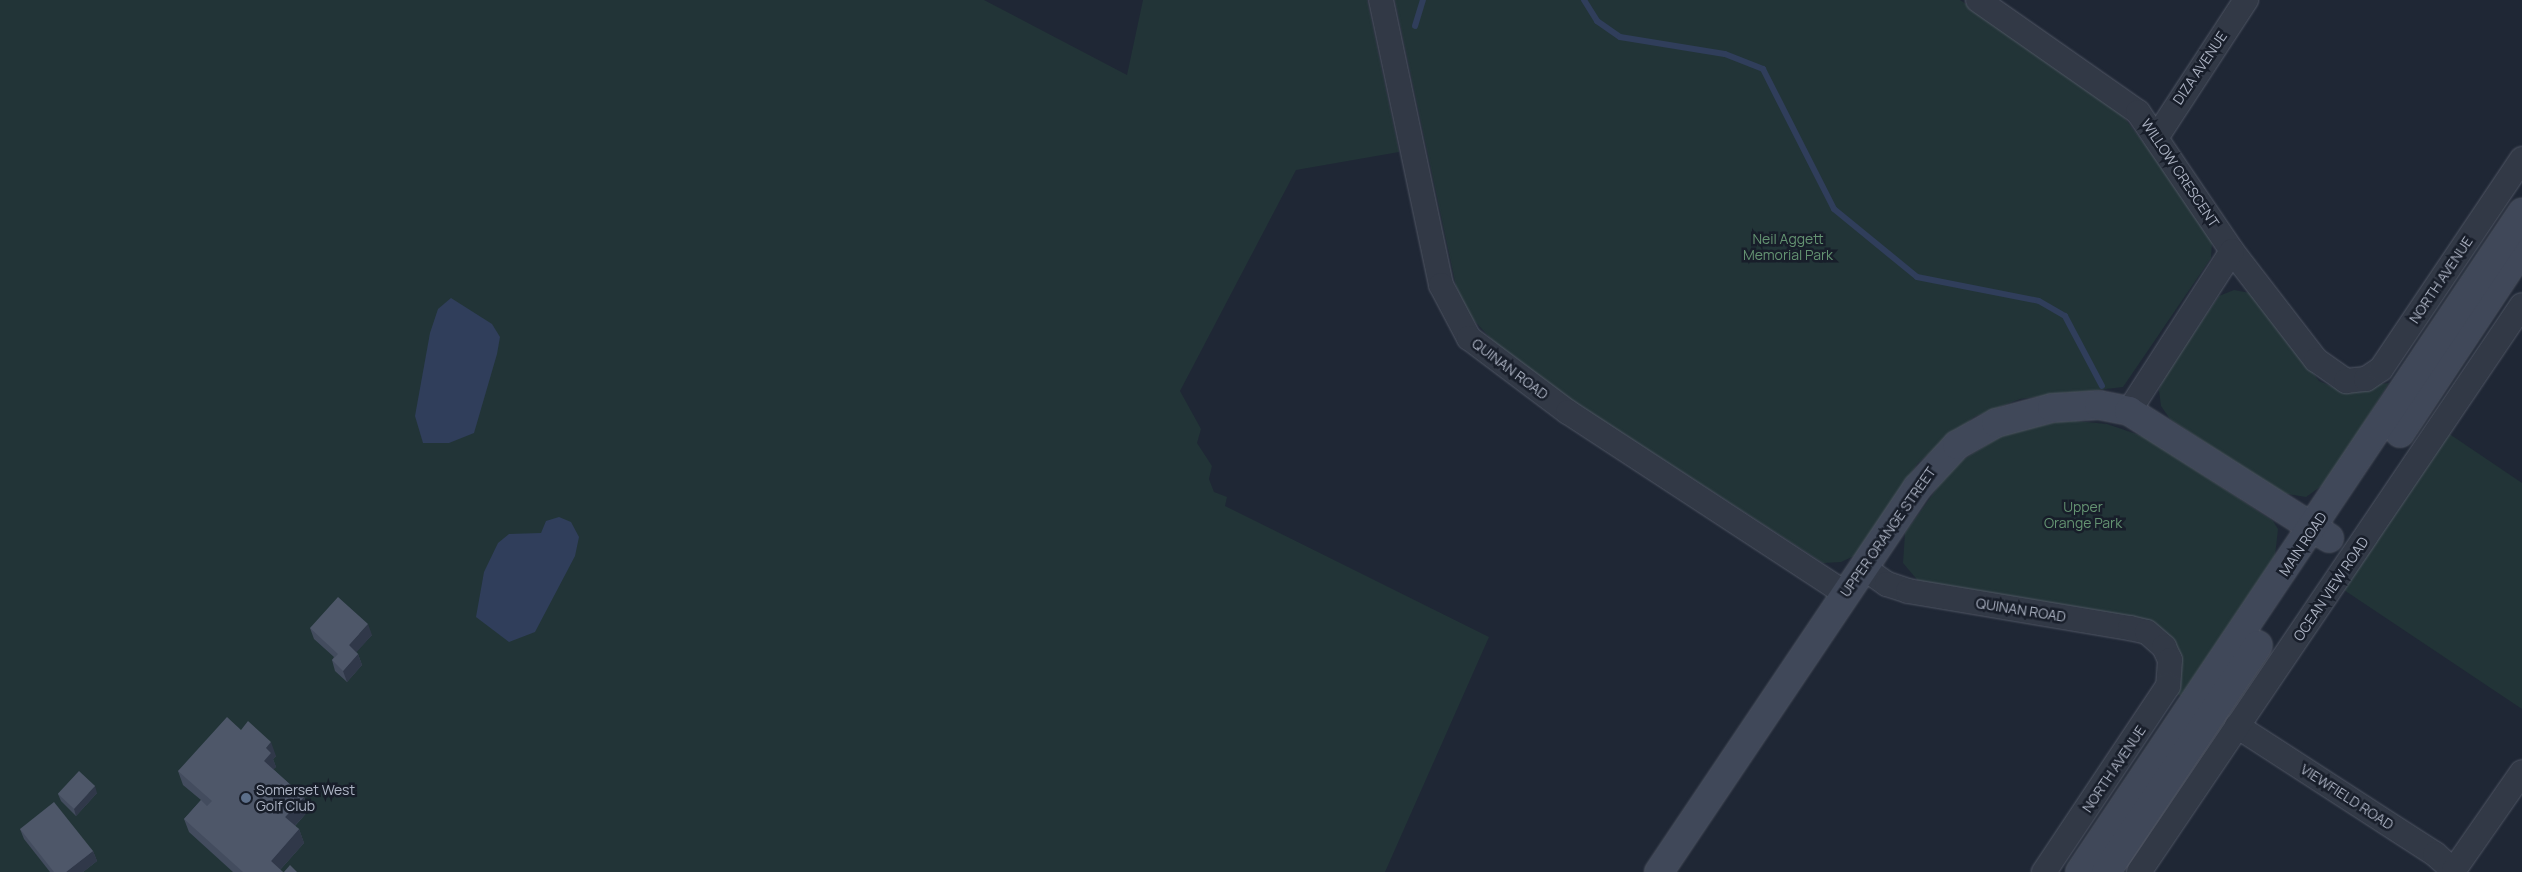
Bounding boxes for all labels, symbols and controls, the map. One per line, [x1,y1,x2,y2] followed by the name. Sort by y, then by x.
[2169,28,2231,108] street label: DIZA AVENUE
[2138,116,2222,230] street label: WILLOW CRESCENT
[1743,231,1833,264] park label: Neil Aggett Memorial Park
[2406,233,2476,327] street label: NORTH AVENUE
[1469,335,1551,403] street label: QUINAN ROAD
[1837,464,1939,600] street label: UPPER ORANGE STREET
[2044,499,2122,532] park label: Upper Orange Park
[2276,509,2330,579] street label: MAIN ROAD
[2290,534,2372,644] street label: OCEAN VIEW ROAD
[1975,595,2067,625] street label: QUINAN ROAD
[2079,722,2149,816] street label: NORTH AVENUE
[2297,761,2397,833] street label: VIEWFIELD ROAD
[256,782,355,814] place label: Somerset West Golf Club
[240,792,252,804] marker: Somerset West Golf Club

